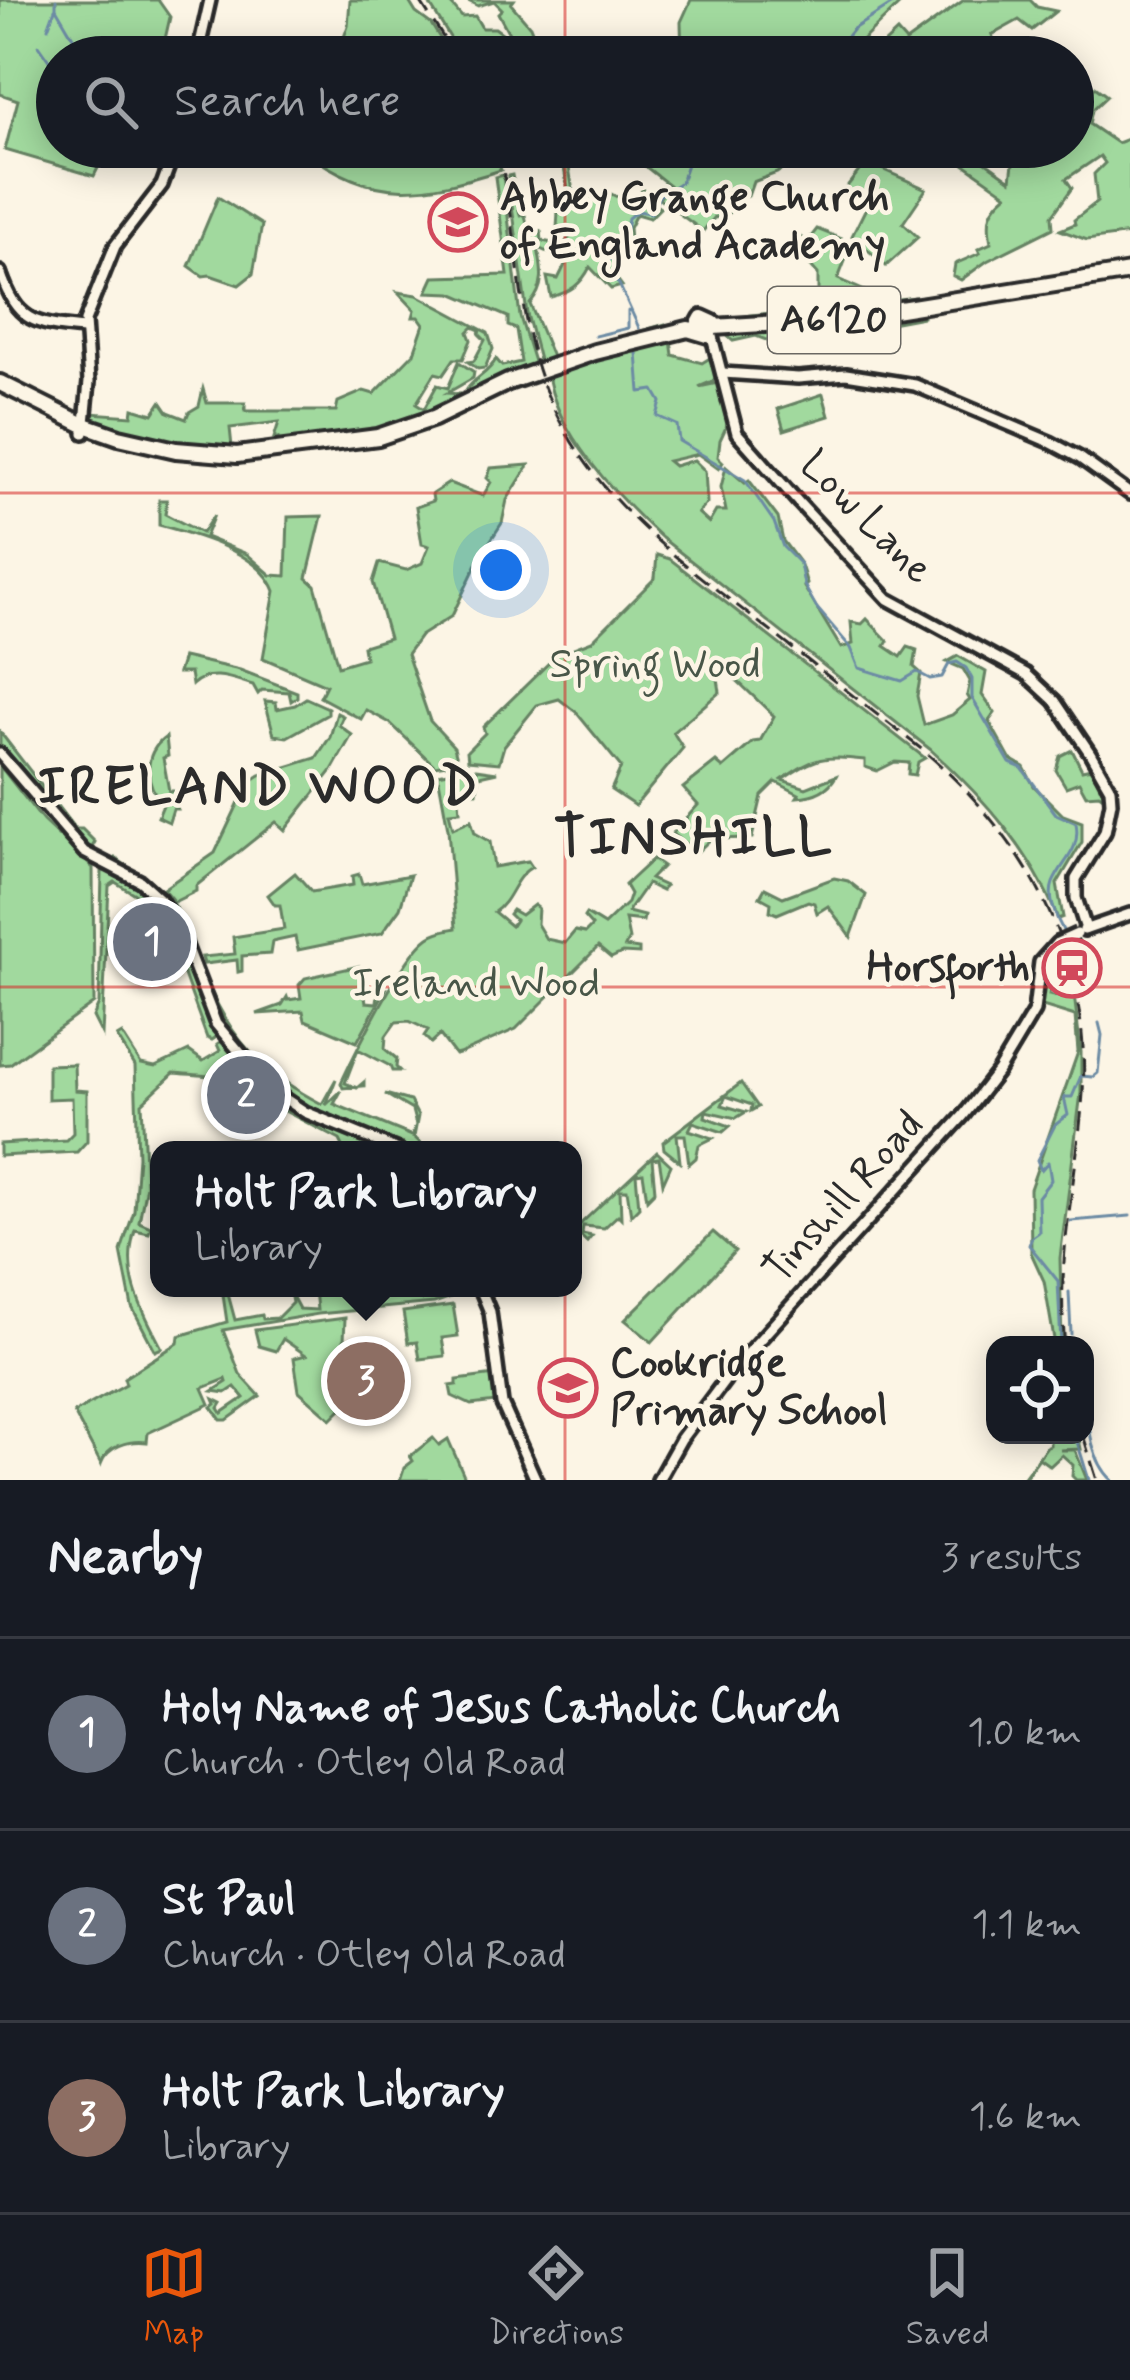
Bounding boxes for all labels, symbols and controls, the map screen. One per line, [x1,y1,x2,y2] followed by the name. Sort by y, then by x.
[36,36,1094,168] search box
[78,69,144,135] icon: search
[174,73,401,132] text: Search here
[500,171,890,278] place label: Abbey Grange Church of England Academy
[427,191,489,253] school or university icon: Abbey Grange Church of England Academy
[768,287,900,353] road number: A6120
[787,439,945,597] street label: Low Lane
[471,540,531,600] your location
[549,638,761,697] park label: Spring Wood
[38,753,480,824] district label: IRELAND WOOD
[554,804,834,875] district label: TINSHILL
[113,897,191,987] pin: 1
[1041,937,1103,999] station icon: Horsforth
[866,941,1030,1000] place label: Horsforth
[352,957,600,1012] park label: Ireland Wood
[207,1050,285,1140] pin: 2
[751,1099,937,1297] street label: Tinshill Road
[150,1141,582,1297] popup
[195,1164,537,1223] text: Holt Park Library
[195,1223,323,1274] text: Library
[327,1336,405,1426] pin: 3
[986,1336,1094,1444] map controls
[986,1336,1094,1444] button: locate
[610,1337,888,1440] place label: Cookridge Primary School
[537,1357,599,1419] school or university icon: Cookridge Primary School
[48,1525,203,1591] text: Nearby
[941,1533,1082,1584] text: 3 results
[162,1679,841,1738] text: Holy Name of Jesus Catholic Church
[78,1708,96,1759] text: 1
[967,1708,1082,1759] text: 1.0 km
[162,1738,566,1789] text: Church · Otley Old Road
[162,1871,295,1930] text: St Paul
[77,1900,97,1951] text: 2
[972,1900,1082,1951] text: 1.1 km
[162,1930,566,1981] text: Church · Otley Old Road
[162,2063,505,2122] text: Holt Park Library
[78,2092,96,2143] text: 3
[969,2092,1082,2143] text: 1.6 km
[162,2122,290,2173] text: Library
[141,2240,207,2356] tab: Map
[488,2240,624,2356] tab: Directions
[906,2240,989,2356] tab: Saved

